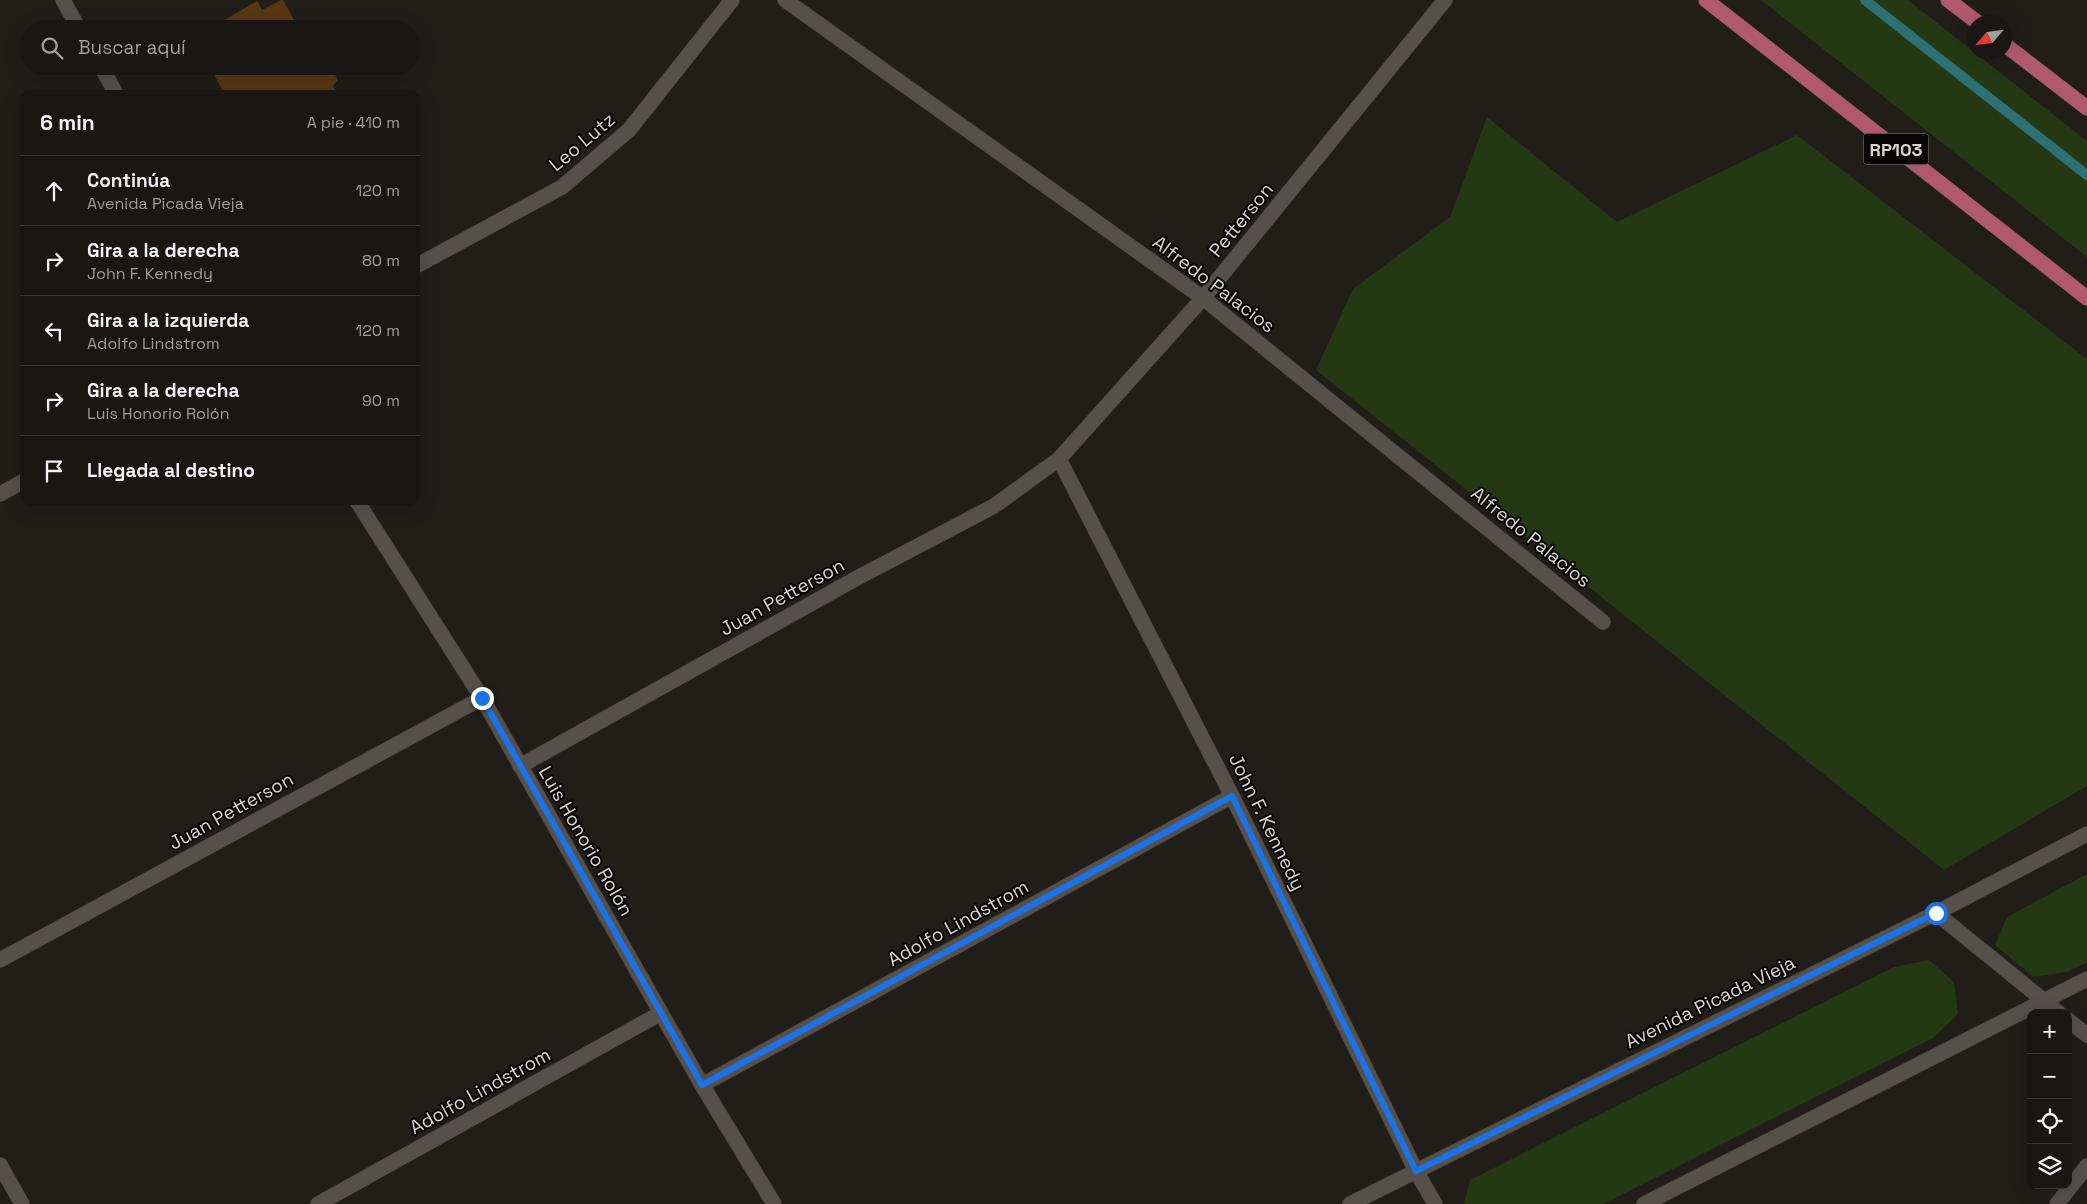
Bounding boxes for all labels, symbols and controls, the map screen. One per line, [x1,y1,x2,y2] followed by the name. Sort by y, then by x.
[1967,15,2012,60] north arrow
[20,20,420,75] search box
[38,34,66,62] icon: search
[78,35,186,60] text: Buscar aquí
[544,107,620,177] street label: Leo Lutz
[40,109,95,136] text: 6 min
[307,112,400,133] text: A pie · 410 m
[1864,134,1928,164] road number: RP103
[87,168,170,193] text: Continúa
[40,177,68,205] icon: ahead
[1203,178,1279,262] street label: Petterson
[356,180,400,201] text: 120 m
[87,193,244,214] text: Avenida Picada Vieja
[1148,230,1280,338] street label: Alfredo Palacios
[87,238,239,263] text: Gira a la derecha
[40,247,68,275] icon: right
[362,250,400,271] text: 80 m
[87,263,213,284] text: John F. Kennedy
[87,308,249,333] text: Gira a la izquierda
[40,317,68,345] icon: left
[356,320,400,341] text: 120 m
[87,333,220,354] text: Adolfo Lindstrom
[87,378,239,403] text: Gira a la derecha
[40,387,68,415] icon: right
[362,390,400,411] text: 90 m
[87,403,230,424] text: Luis Honorio Rolón
[40,457,68,485] icon: arrive
[87,458,255,483] text: Llegada al destino
[1466,481,1596,593] street label: Alfredo Palacios
[715,552,849,642] street label: Juan Petterson
[471,687,494,710] route end
[1223,749,1311,895] street label: John F. Kennedy
[533,761,639,921] street label: Luis Honorio Rolón
[164,766,298,856] street label: Juan Petterson
[883,874,1033,972] street label: Adolfo Lindstrom
[1925,902,1948,925] route start
[1621,950,1799,1054] street label: Avenida Picada Vieja
[2027,1009,2072,1189] map controls
[2027,1009,2072,1054] button: +
[405,1042,555,1140] street label: Adolfo Lindstrom
[2027,1054,2072,1099] button: −
[2027,1099,2072,1144] button: locate
[2027,1144,2072,1189] button: layers

